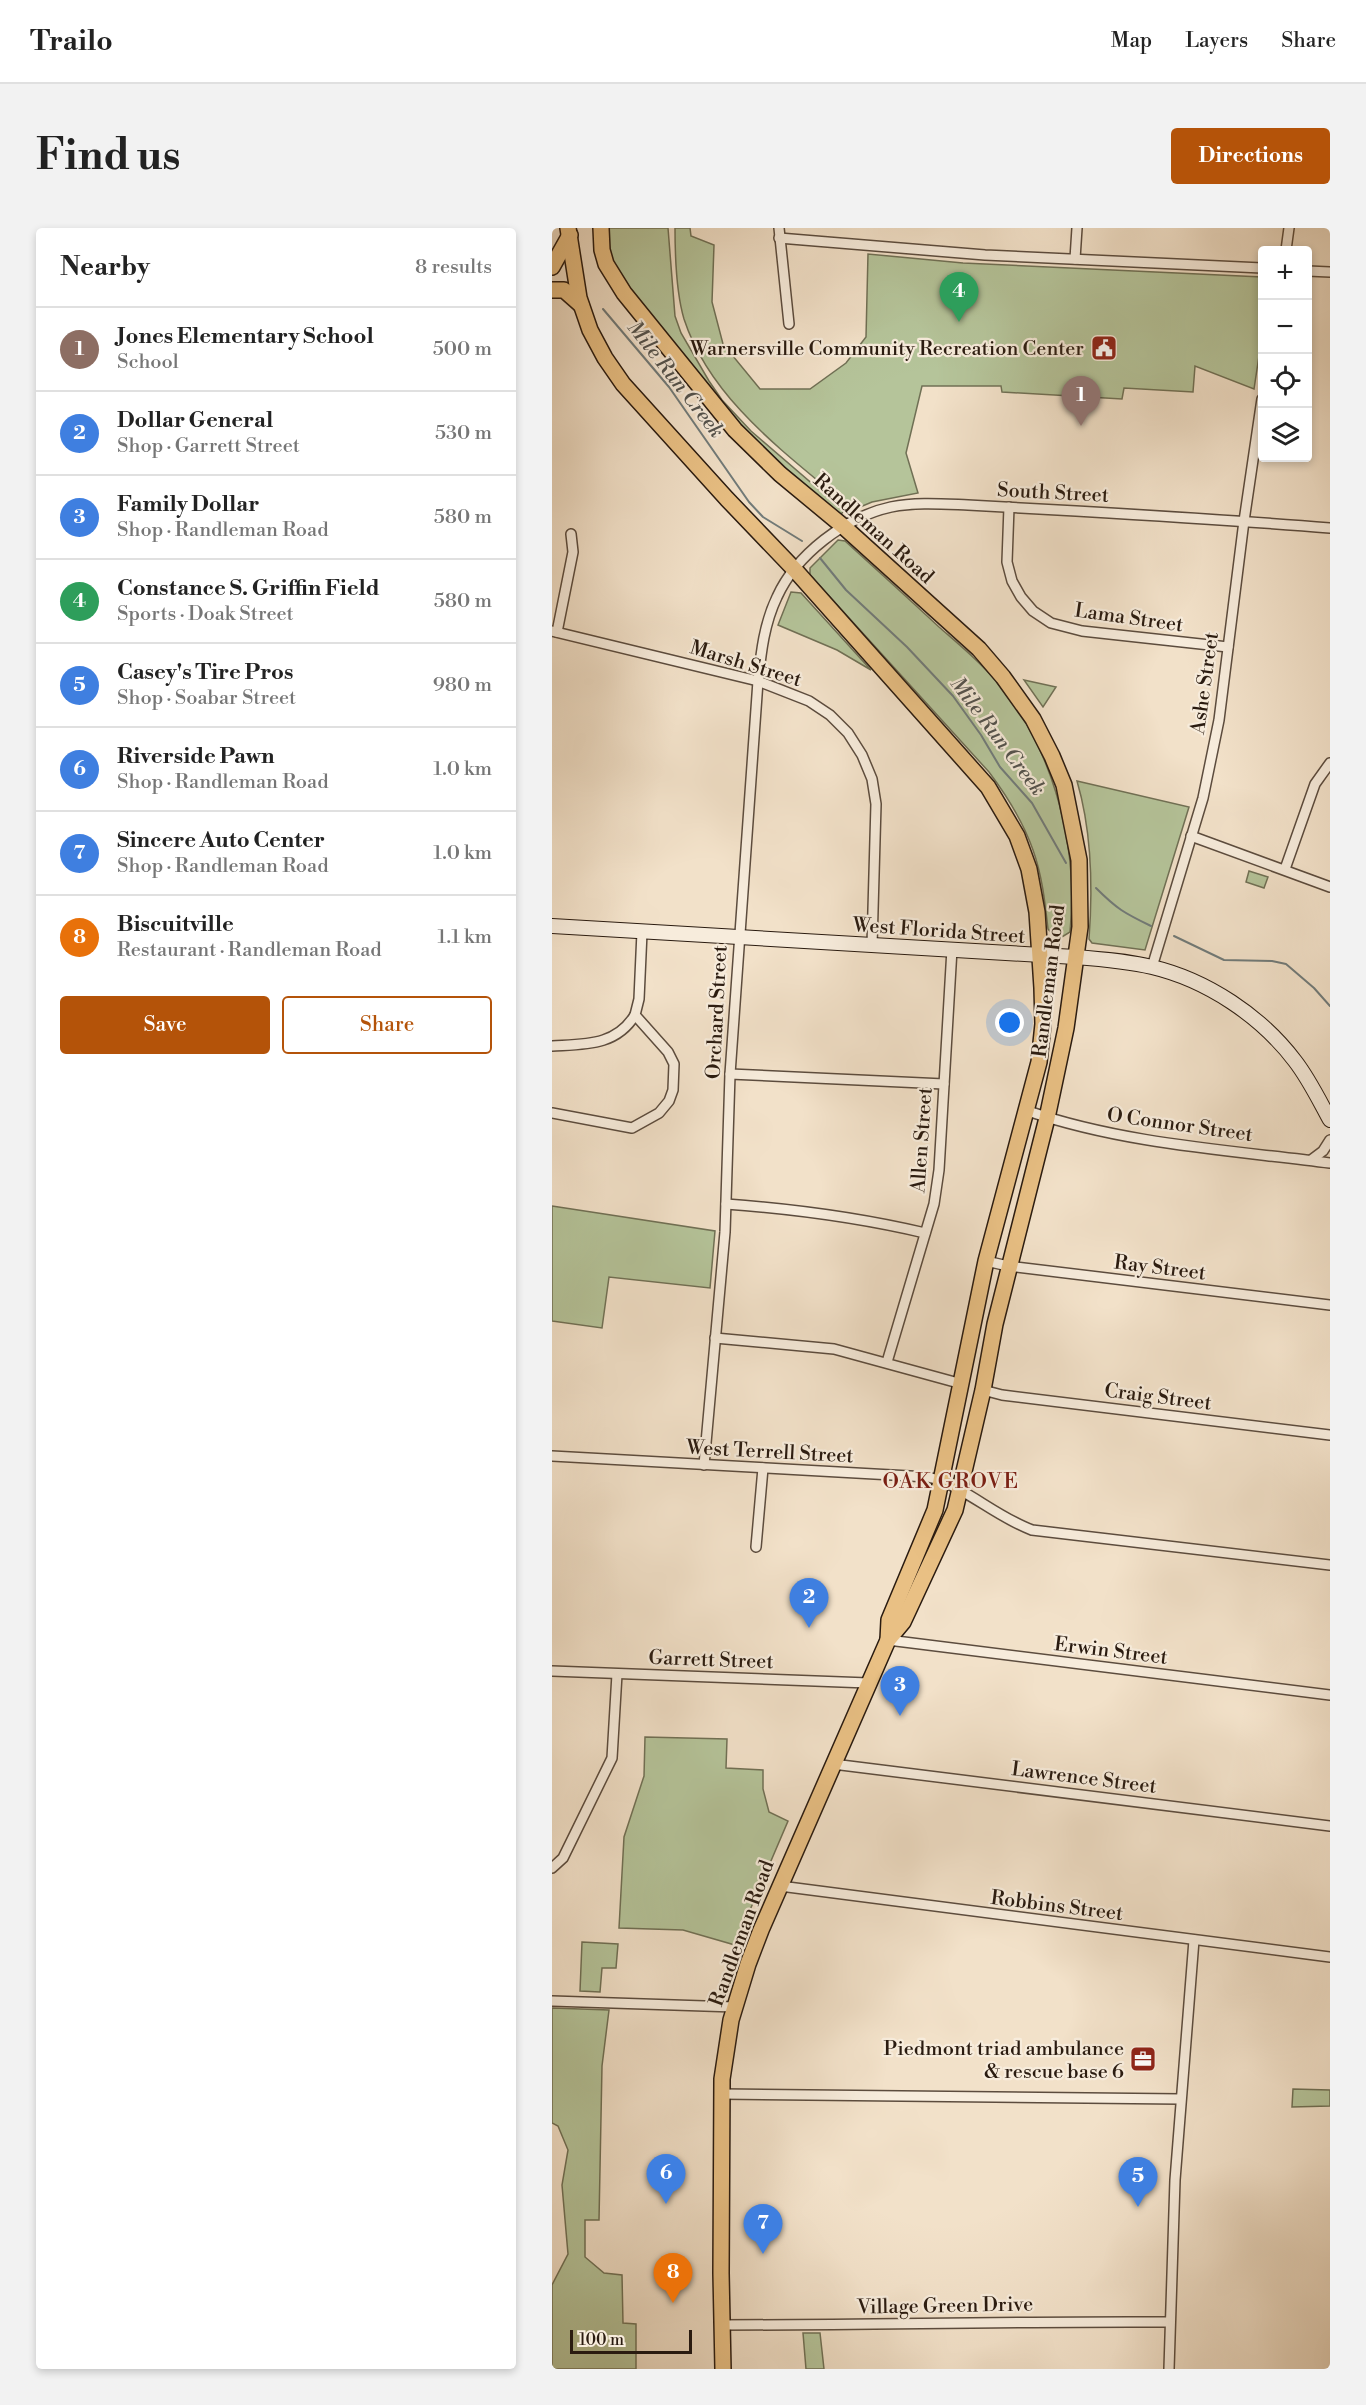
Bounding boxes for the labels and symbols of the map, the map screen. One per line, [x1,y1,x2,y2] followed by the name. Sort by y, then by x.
[940,272,978,322] pin: 4
[621,315,729,444] water label: Mile Run Creek
[1089,333,1119,363] public building icon: Warnersville Community Recreation Center
[689,337,1084,362] place label: Warnersville Community Recreation Center
[1062,376,1100,426] pin: 1
[807,468,939,590] street label: Randleman Road
[996,478,1109,509] street label: South Street
[1073,598,1185,638] street label: Lama Street
[1186,630,1225,737] street label: Ashe Street
[687,636,804,693] street label: Marsh Street
[944,672,1050,801] water label: Mile Run Creek
[1028,903,1071,1059] street label: Randleman Road
[851,913,1026,950] street label: West Florida Street
[702,944,733,1080] street label: Orchard Street
[995,1008,1024,1037] your location
[906,1086,939,1195] street label: Allen Street
[1105,1103,1254,1148] street label: O Connor Street
[1112,1250,1207,1287] street label: Ray Street
[1103,1379,1213,1416] street label: Craig Street
[685,1436,854,1469] street label: West Terrell Street
[882,1469,1020,1495] district label: OAK GROVE
[790,1578,828,1628] pin: 2
[1053,1632,1169,1671] street label: Erwin Street
[648,1646,774,1675] street label: Garrett Street
[880,1666,920,1716] pin: 3
[1010,1757,1158,1800] street label: Lawrence Street
[704,1856,781,2010] street label: Randleman Road
[989,1886,1125,1927] street label: Robbins Street
[883,2037,1124,2085] place label: Piedmont triad ambulance & rescue base 6
[1128,2044,1158,2074] office icon: Piedmont triad ambulance & rescue base 6
[646,2154,686,2204] pin: 6
[1118,2158,1158,2207] pin: 5
[744,2204,782,2254] pin: 7
[654,2254,692,2303] pin: 8
[856,2292,1033,2321] street label: Village Green Drive
[570,2327,692,2354] scale bar

